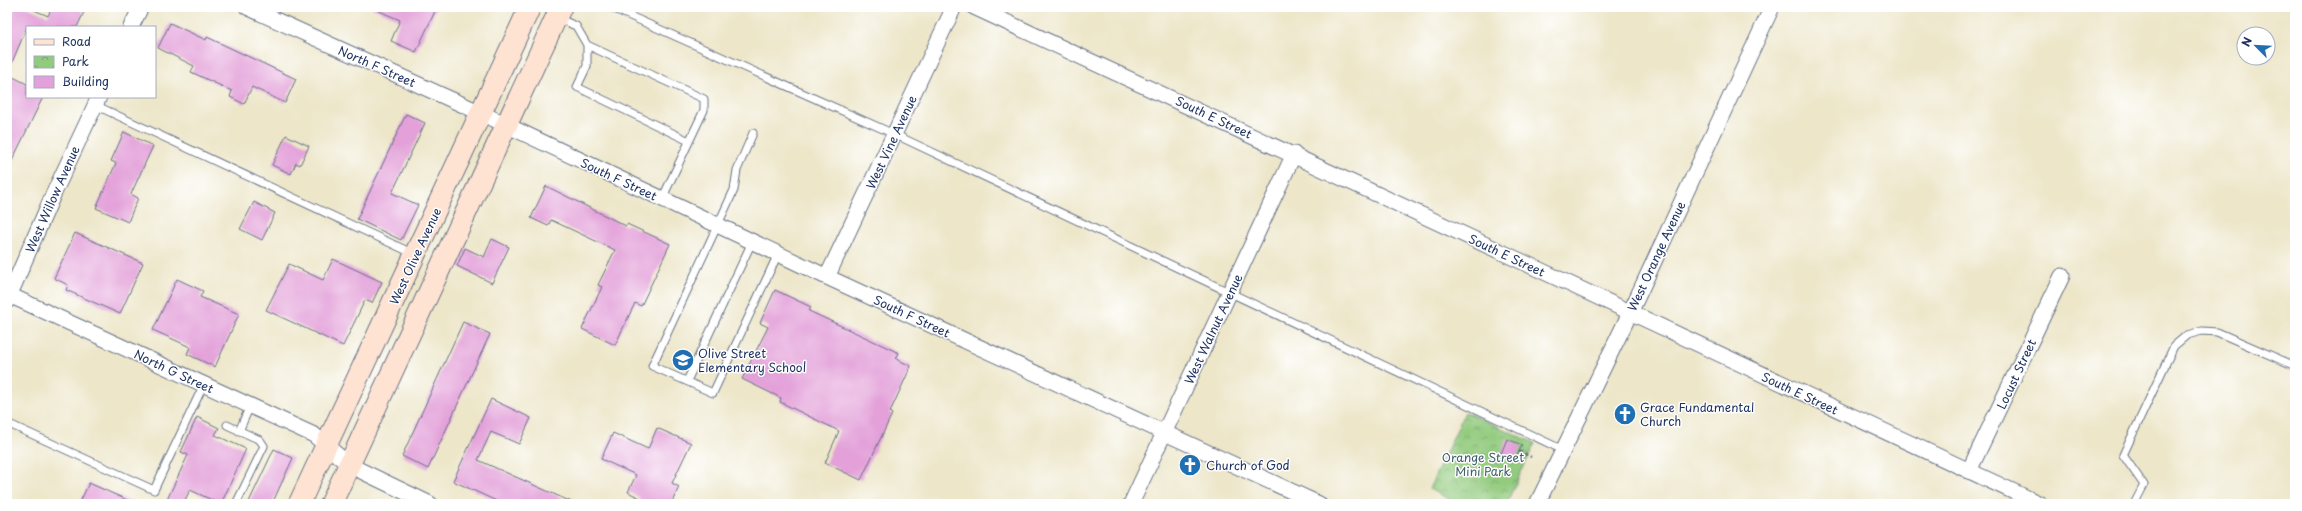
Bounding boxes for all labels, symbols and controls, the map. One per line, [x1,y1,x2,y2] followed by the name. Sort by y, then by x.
[26,26,156,98] legend
[2236,26,2276,66] north arrow
[62,32,91,50] text: Road
[2237,34,2256,49] text: N
[335,41,419,91] street label: North F Street
[62,52,89,70] text: Park
[62,72,109,90] text: Building
[1173,91,1255,143] street label: South E Street
[861,92,921,192] street label: West Vine Avenue
[20,142,84,255] street label: West Willow Avenue
[578,153,660,205] street label: South F Street
[1623,198,1690,314] street label: West Orange Avenue
[385,204,445,308] street label: West Olive Avenue
[1466,229,1548,281] street label: South E Street
[1180,271,1247,387] street label: West Walnut Avenue
[871,290,953,342] street label: South F Street
[1992,336,2040,412] street label: Locust Street
[698,344,806,376] place label: Olive Street Elementary School
[131,345,217,397] street label: North G Street
[670,347,696,373] school or university icon: Olive Street Elementary School
[1759,367,1841,419] street label: South E Street
[1640,398,1754,430] place label: Grace Fundamental Church
[1612,401,1638,427] church icon: Grace Fundamental Church
[1442,448,1524,480] park label: Orange Street Mini Park
[1177,452,1203,478] church icon: Church of God
[1206,456,1290,474] place label: Church of God

